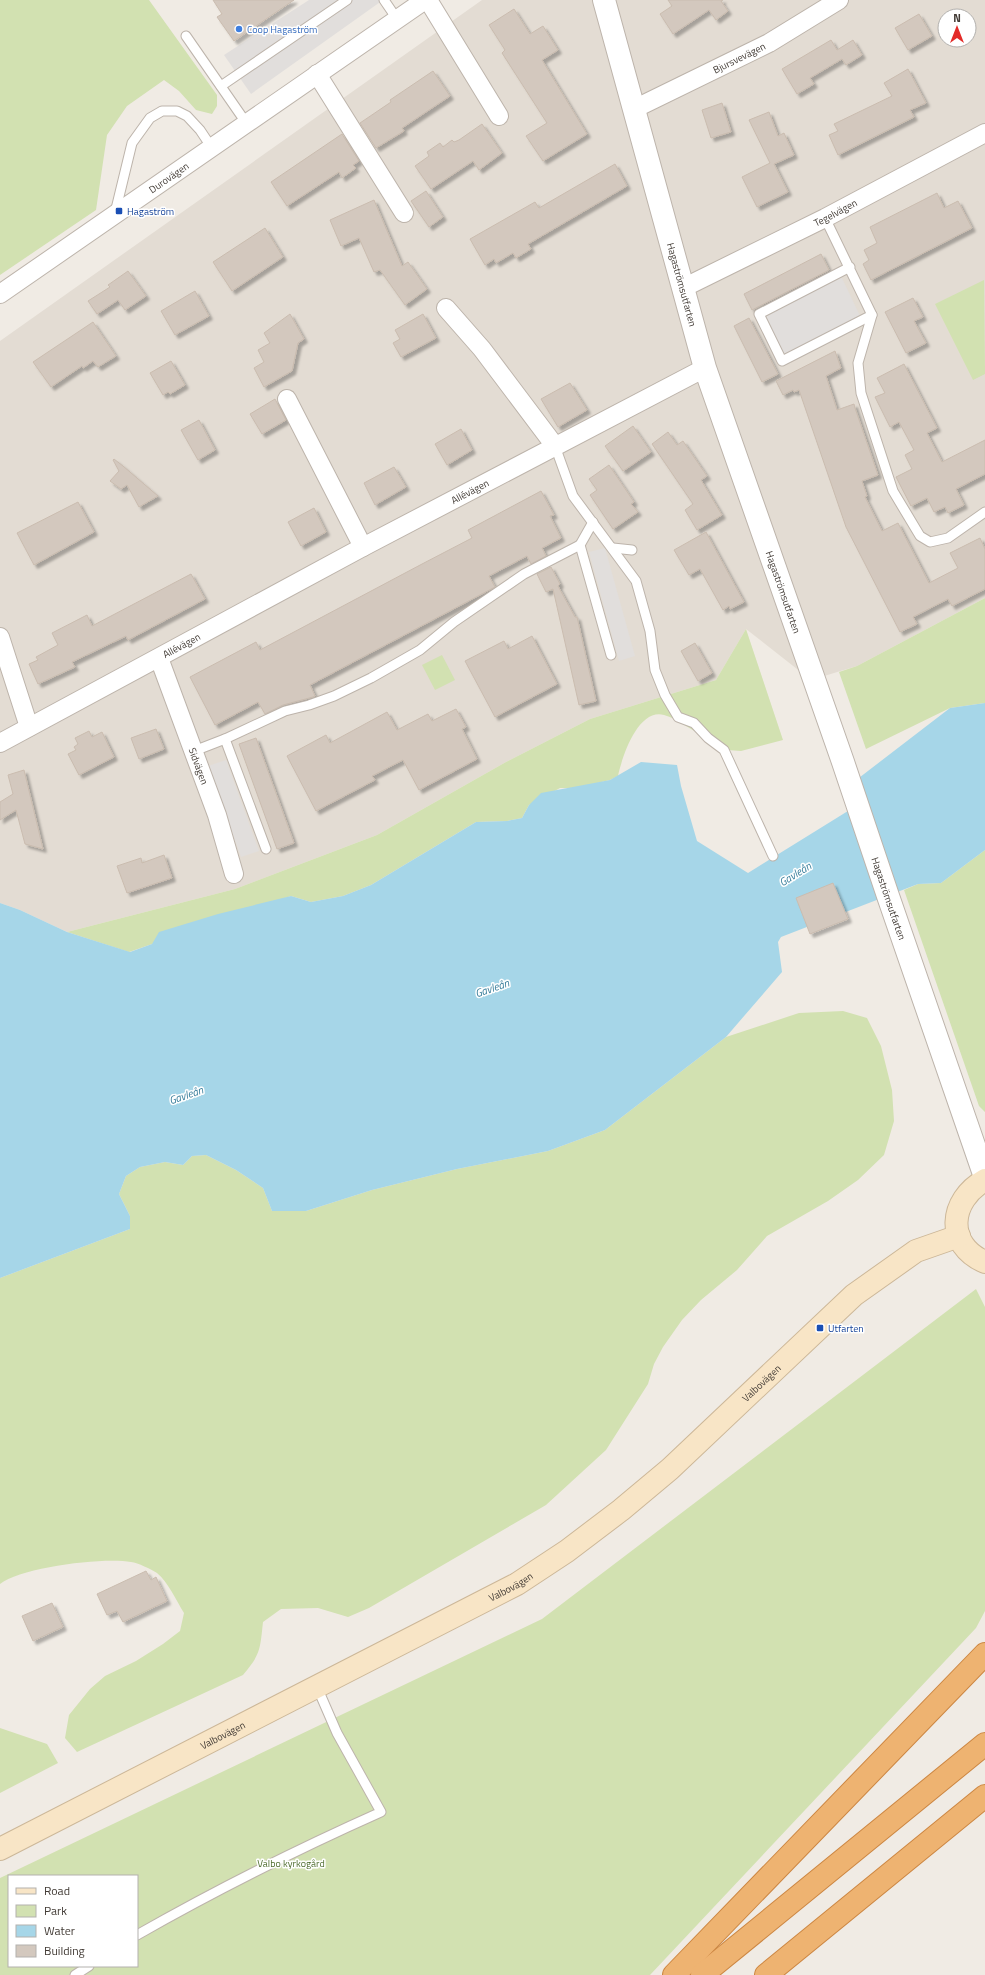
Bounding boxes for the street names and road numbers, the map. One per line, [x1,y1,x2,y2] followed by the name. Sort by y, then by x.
[711,39,768,77] street label: Bjursvevägen
[146,159,192,197] street label: Durovägen
[811,195,860,230] street label: Tegelvägen
[663,241,700,328] street label: Hagaströmsutfarten
[448,475,492,508] street label: Allévägen
[762,549,804,635] street label: Hagaströmsutfarten
[160,629,203,662] street label: Allévägen
[185,746,212,787] street label: Sidvägen
[867,855,910,942] street label: Hagaströmsutfarten
[739,1361,784,1405] street label: Valbovägen
[486,1569,536,1605] street label: Valbovägen
[198,1718,248,1753] street label: Valbovägen

